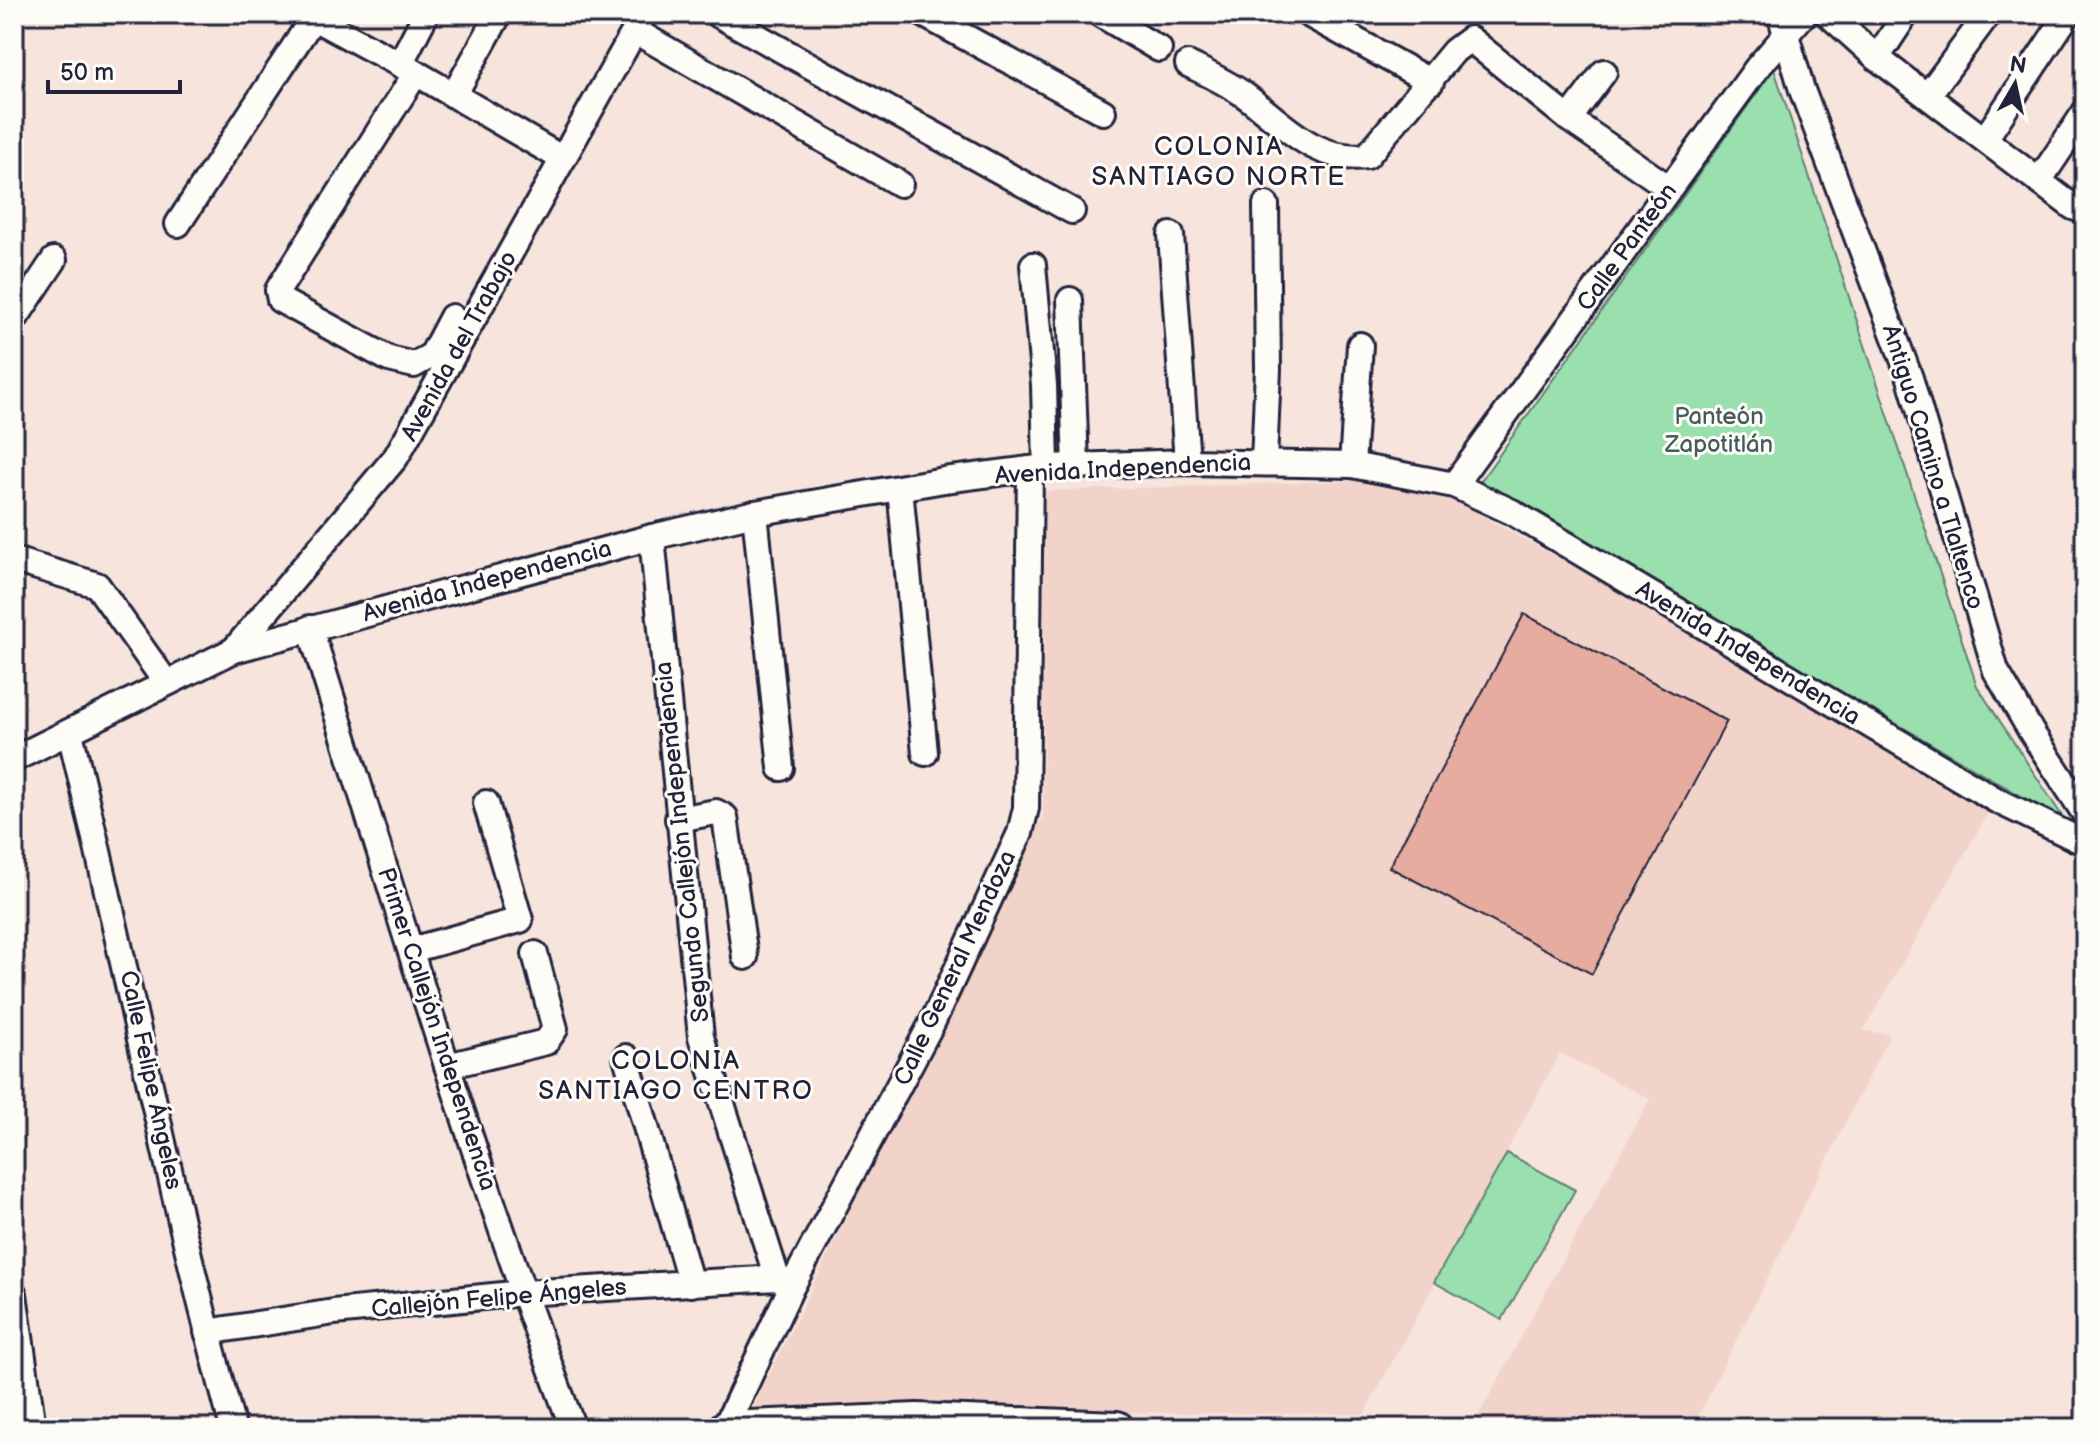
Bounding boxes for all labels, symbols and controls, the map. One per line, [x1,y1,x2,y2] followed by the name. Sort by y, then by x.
[48,44,180,94] scale bar
[1975,44,2055,124] north arrow
[2008,51,2028,80] text: N
[60,58,114,87] text: 50 m
[1092,132,1346,193] district label: COLONIA SANTIAGO NORTE
[1571,177,1683,317] street label: Calle Panteón
[395,246,523,446] street label: Avenida del Trabajo
[1876,321,1990,613] street label: Antiguo Camino a Tlaltenco
[1664,402,1773,459] park label: Panteón Zapotitlán
[994,448,1252,490] street label: Avenida Independencia
[359,534,615,628] street label: Avenida Independencia
[1631,574,1865,732] street label: Avenida Independencia
[649,660,715,1024] street label: Segundo Callejón Independencia
[888,846,1022,1090] street label: Calle General Mendoza
[371,864,503,1194] street label: Primer Callejón Independencia
[114,968,189,1192] street label: Calle Felipe Ángeles
[538,1046,814,1107] district label: COLONIA SANTIAGO CENTRO
[370,1271,628,1324] street label: Callejón Felipe Ángeles

